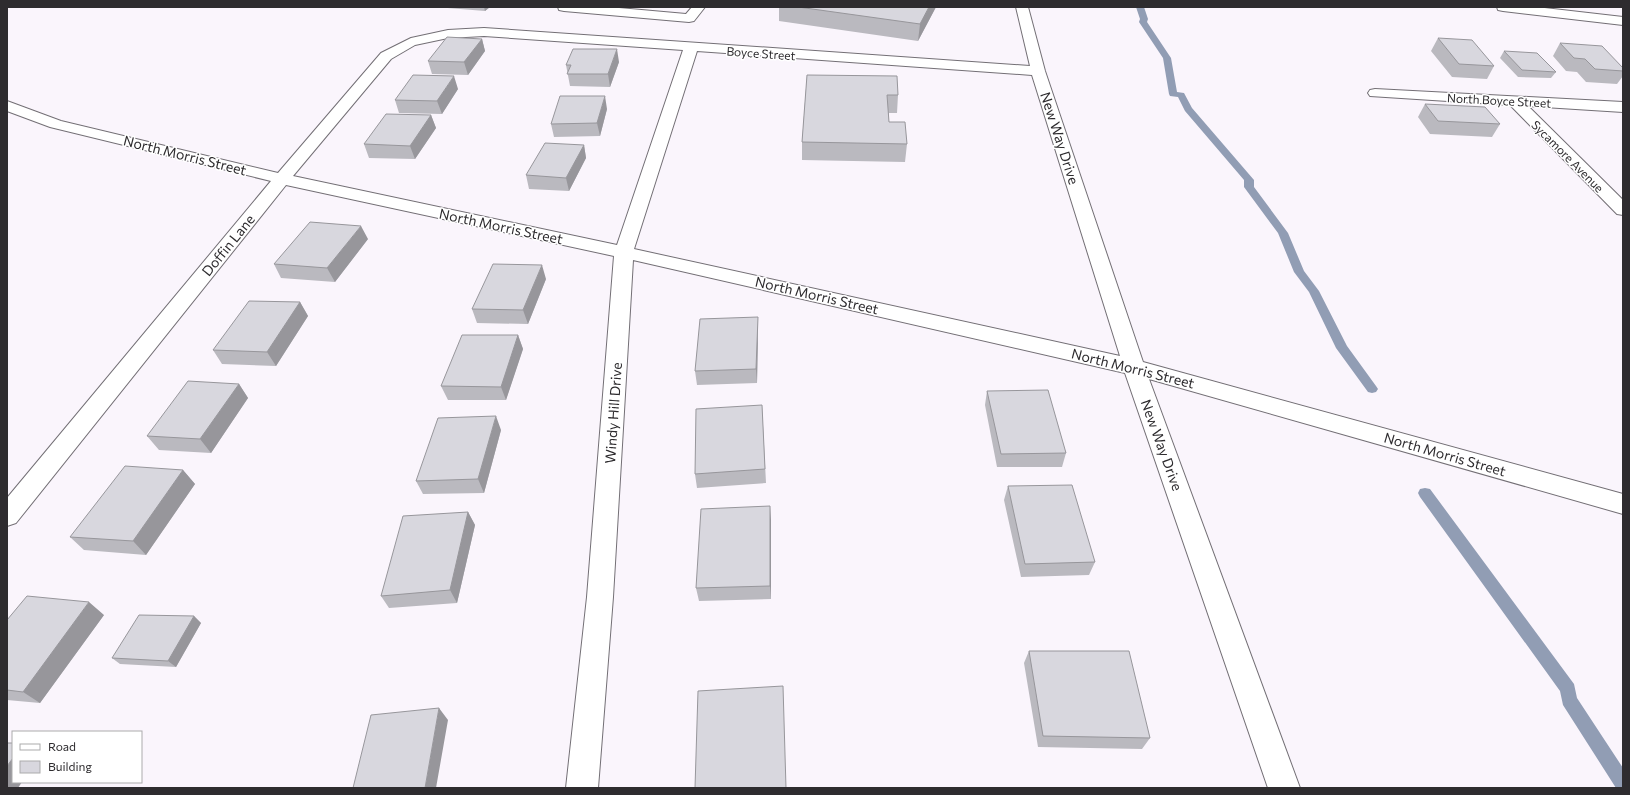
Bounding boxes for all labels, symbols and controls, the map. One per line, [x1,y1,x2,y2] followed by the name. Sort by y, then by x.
[726,44,796,62] street label: Boyce Street
[1037,90,1083,186] street label: New Way Drive
[1447,90,1552,110] street label: North Boyce Street
[1529,117,1607,195] street label: Sycamore Avenue
[122,132,248,179] street label: North Morris Street
[438,205,565,247] street label: North Morris Street
[198,211,258,279] street label: Doffin Lane
[754,273,881,318] street label: North Morris Street
[1070,345,1196,392] street label: North Morris Street
[601,362,625,464] street label: Windy Hill Drive
[1138,397,1186,493] street label: New Way Drive
[1382,428,1508,480] street label: North Morris Street
[12,731,142,783] legend
[48,739,76,753] text: Road
[48,759,92,773] text: Building

